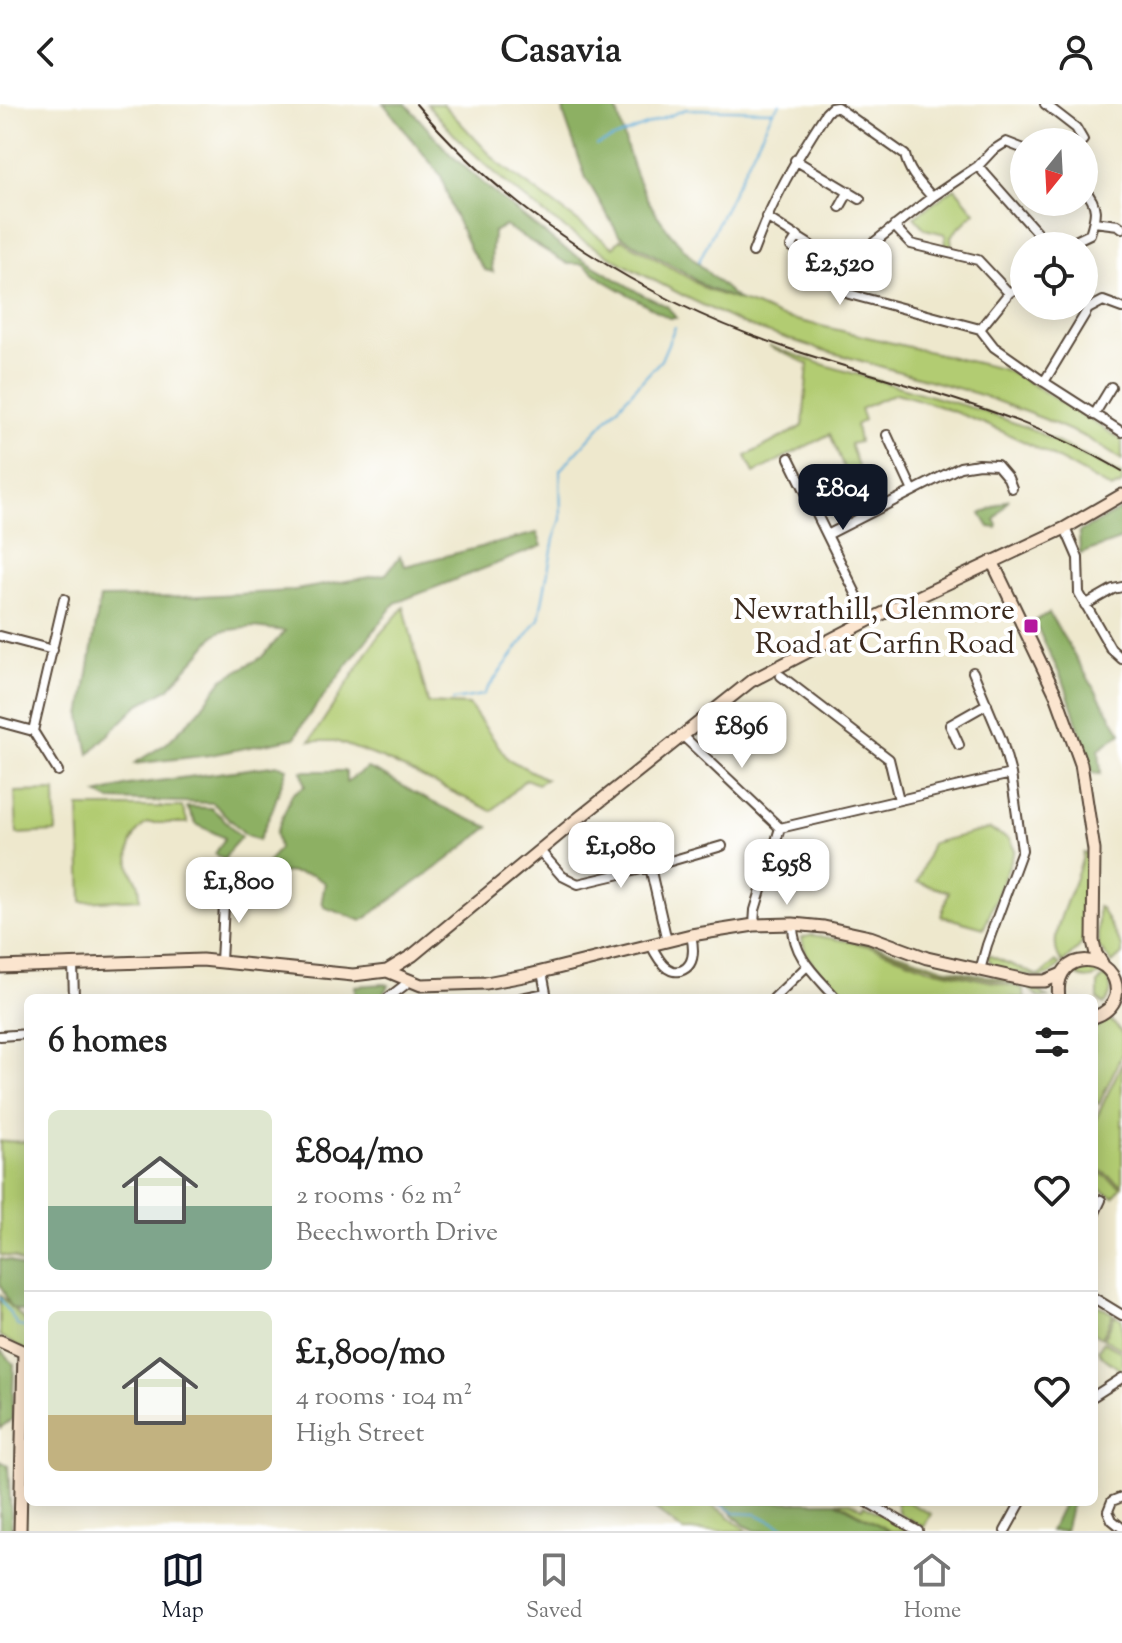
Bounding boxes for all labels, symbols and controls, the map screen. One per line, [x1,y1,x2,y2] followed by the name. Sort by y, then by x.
[501,26,622,78] text: Casavia
[24,30,68,74] icon: back
[1054,30,1098,74] icon: person
[1010,128,1098,216] north arrow
[1010,128,1098,320] map controls
[1010,232,1098,320] button: locate
[775,239,905,307] pin: £2,520
[806,246,874,283] text: £2,520
[796,464,890,532] pin: £804
[816,471,870,508] text: £804
[733,590,1015,667] place label: Newrathill, Glenmore Road at Carfin Road
[1022,617,1040,635] marker: Newrathill, Glenmore Road at Carfin Road
[695,702,789,770] pin: £896
[715,709,769,746] text: £896
[556,822,686,890] pin: £1,080
[586,829,656,866] text: £1,080
[740,839,834,907] pin: £958
[762,846,812,883] text: £958
[174,857,304,925] pin: £1,800
[204,864,274,901] text: £1,800
[48,1018,167,1067] text: 6 homes
[1030,1020,1074,1064] icon: filters
[296,1129,424,1178] text: £804/mo
[112,1142,208,1238] icon: home
[1030,1168,1074,1212] icon: heart
[296,1178,462,1215] text: 2 rooms · 62 m²
[296,1215,498,1252] text: Beechworth Drive
[296,1330,445,1379] text: £1,800/mo
[112,1343,208,1439] icon: home
[1030,1369,1074,1413] icon: heart
[296,1379,472,1416] text: 4 rooms · 104 m²
[296,1416,424,1453] text: High Street
[161,1548,205,1628] tab: Map
[526,1548,582,1628] tab: Saved
[904,1548,961,1628] tab: Home

